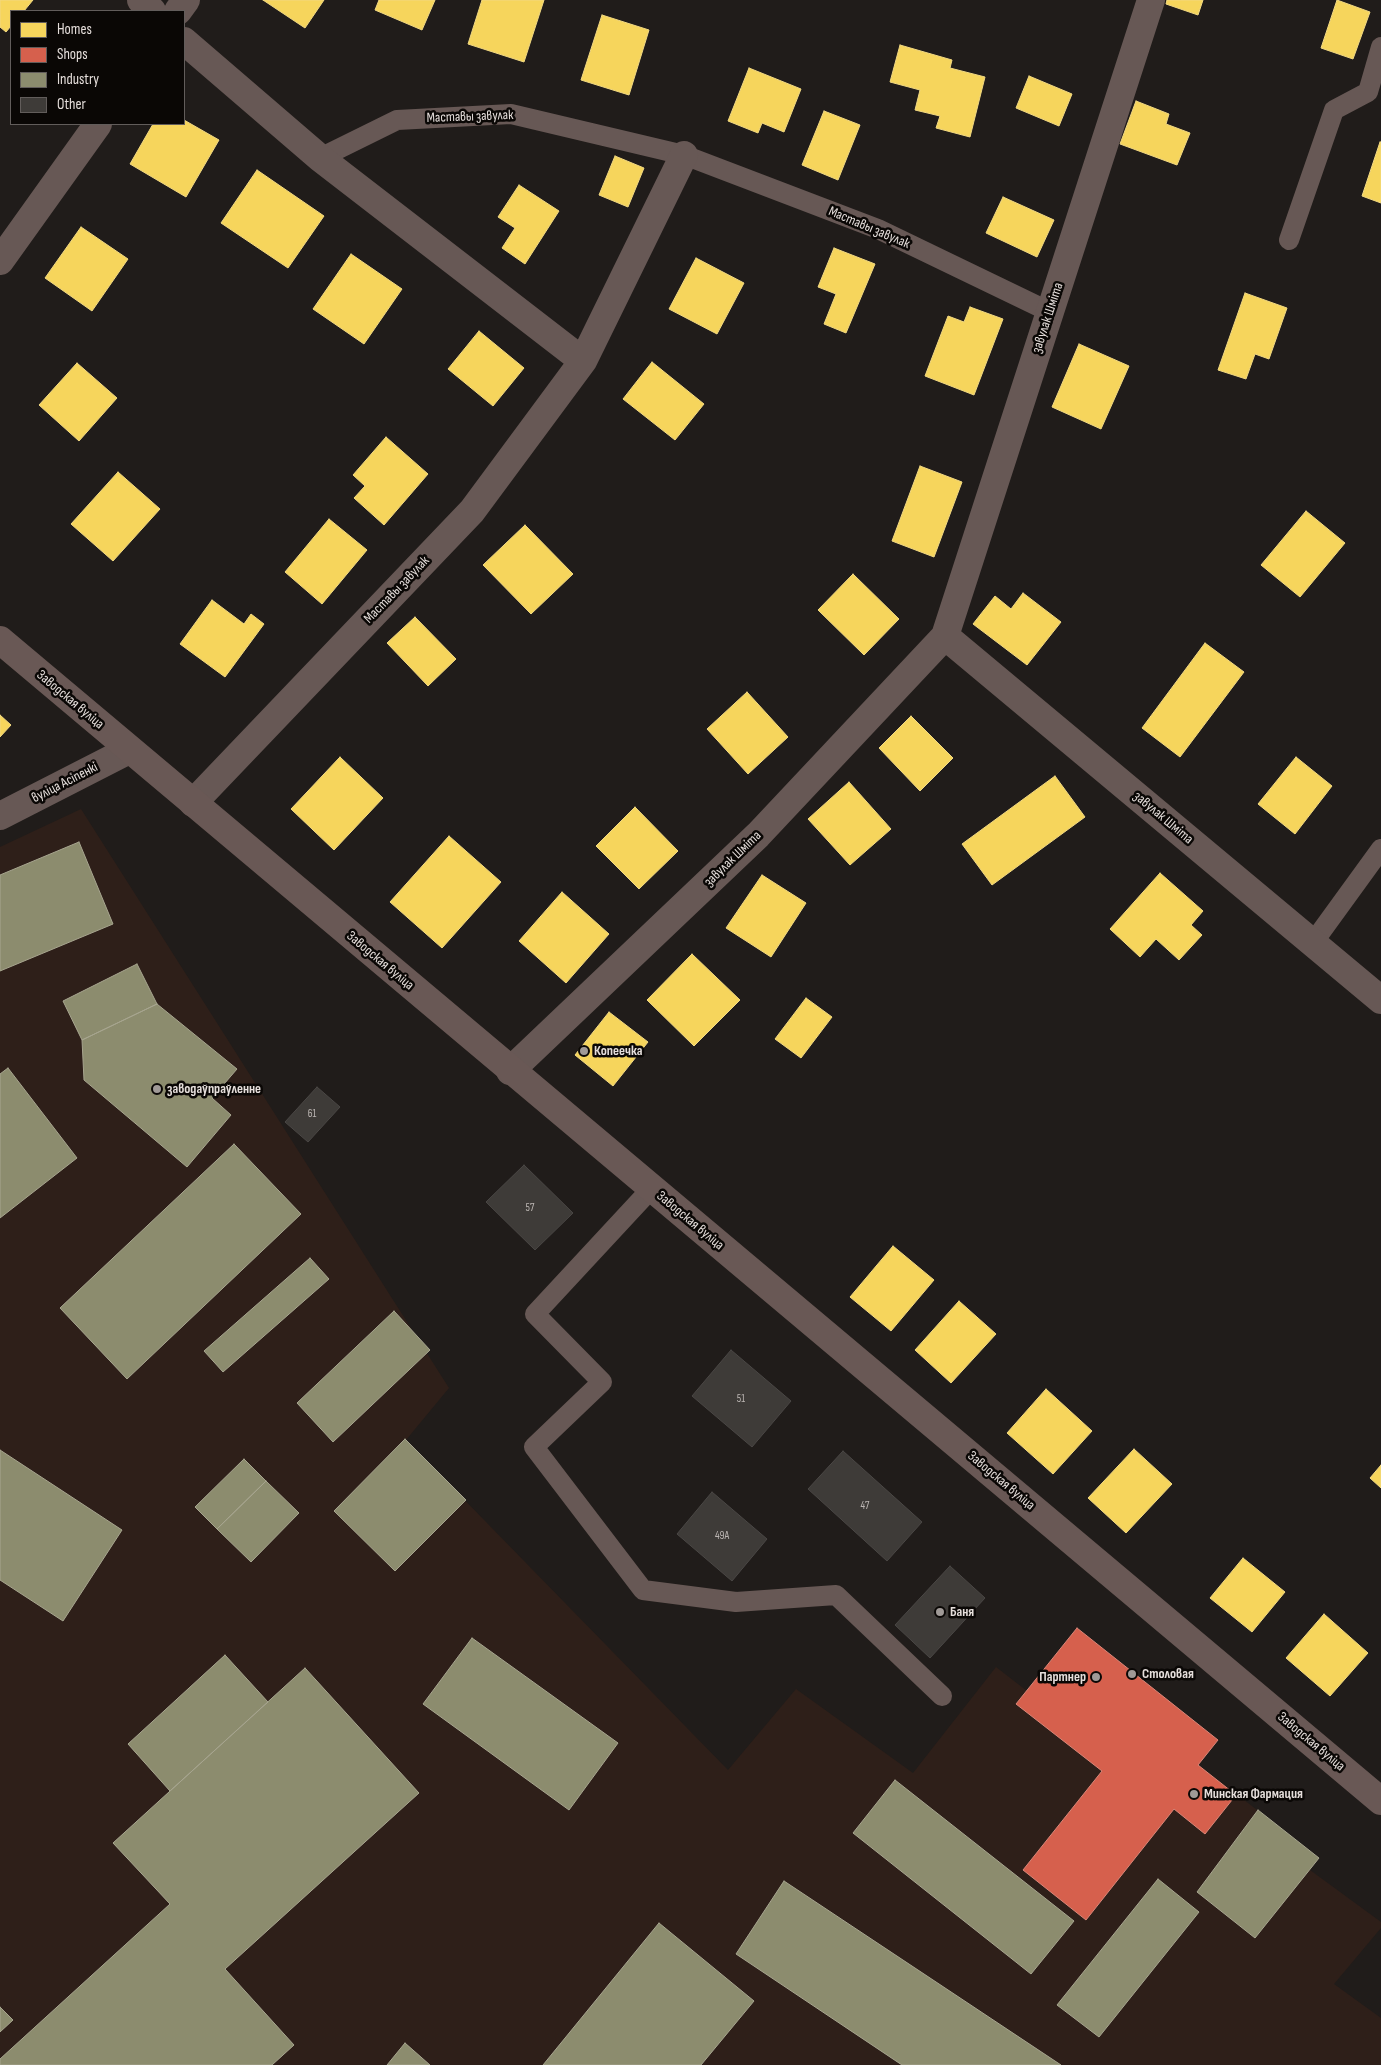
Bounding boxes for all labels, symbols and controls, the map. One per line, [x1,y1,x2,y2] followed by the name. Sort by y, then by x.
[10,10,185,125] legend
[57,20,92,39] text: Homes
[57,45,88,64] text: Shops
[57,70,99,89] text: Industry
[57,95,86,114] text: Other
[426,107,514,127] street label: Маставы завулак
[826,203,912,253] street label: Маставы завулак
[1029,281,1067,355] street label: завулак Шміта
[361,553,433,627] street label: Маставы завулак
[33,667,107,733] street label: Заводская вуліца
[29,759,101,807] street label: вуліца Асіпенкі
[1130,788,1196,848] street label: завулак Шміта
[701,828,765,890] street label: завулак Шміта
[343,928,417,994] street label: Заводская вуліца
[594,1043,642,1059] place label: Копеечка
[578,1045,590,1057] marker: Копеечка
[167,1081,261,1097] place label: заводаўпраўленне
[151,1083,163,1095] marker: заводаўпраўленне
[308,1107,316,1121] house number: 61
[653,1188,727,1254] street label: Заводская вуліца
[526,1201,534,1215] house number: 57
[737,1392,745,1406] house number: 51
[964,1448,1038,1514] street label: Заводская вуліца
[861,1499,869,1513] house number: 47
[715,1529,729,1543] house number: 49А
[950,1604,974,1620] place label: Баня
[934,1606,946,1618] marker: Баня
[1142,1666,1194,1682] place label: Столовая
[1126,1668,1138,1680] marker: Столовая
[1039,1669,1086,1685] place label: Партнер
[1090,1671,1102,1683] marker: Партнер
[1274,1709,1348,1775] street label: Заводская вуліца
[1204,1786,1303,1802] place label: Минская Фармация
[1188,1788,1200,1800] marker: Минская Фармация

